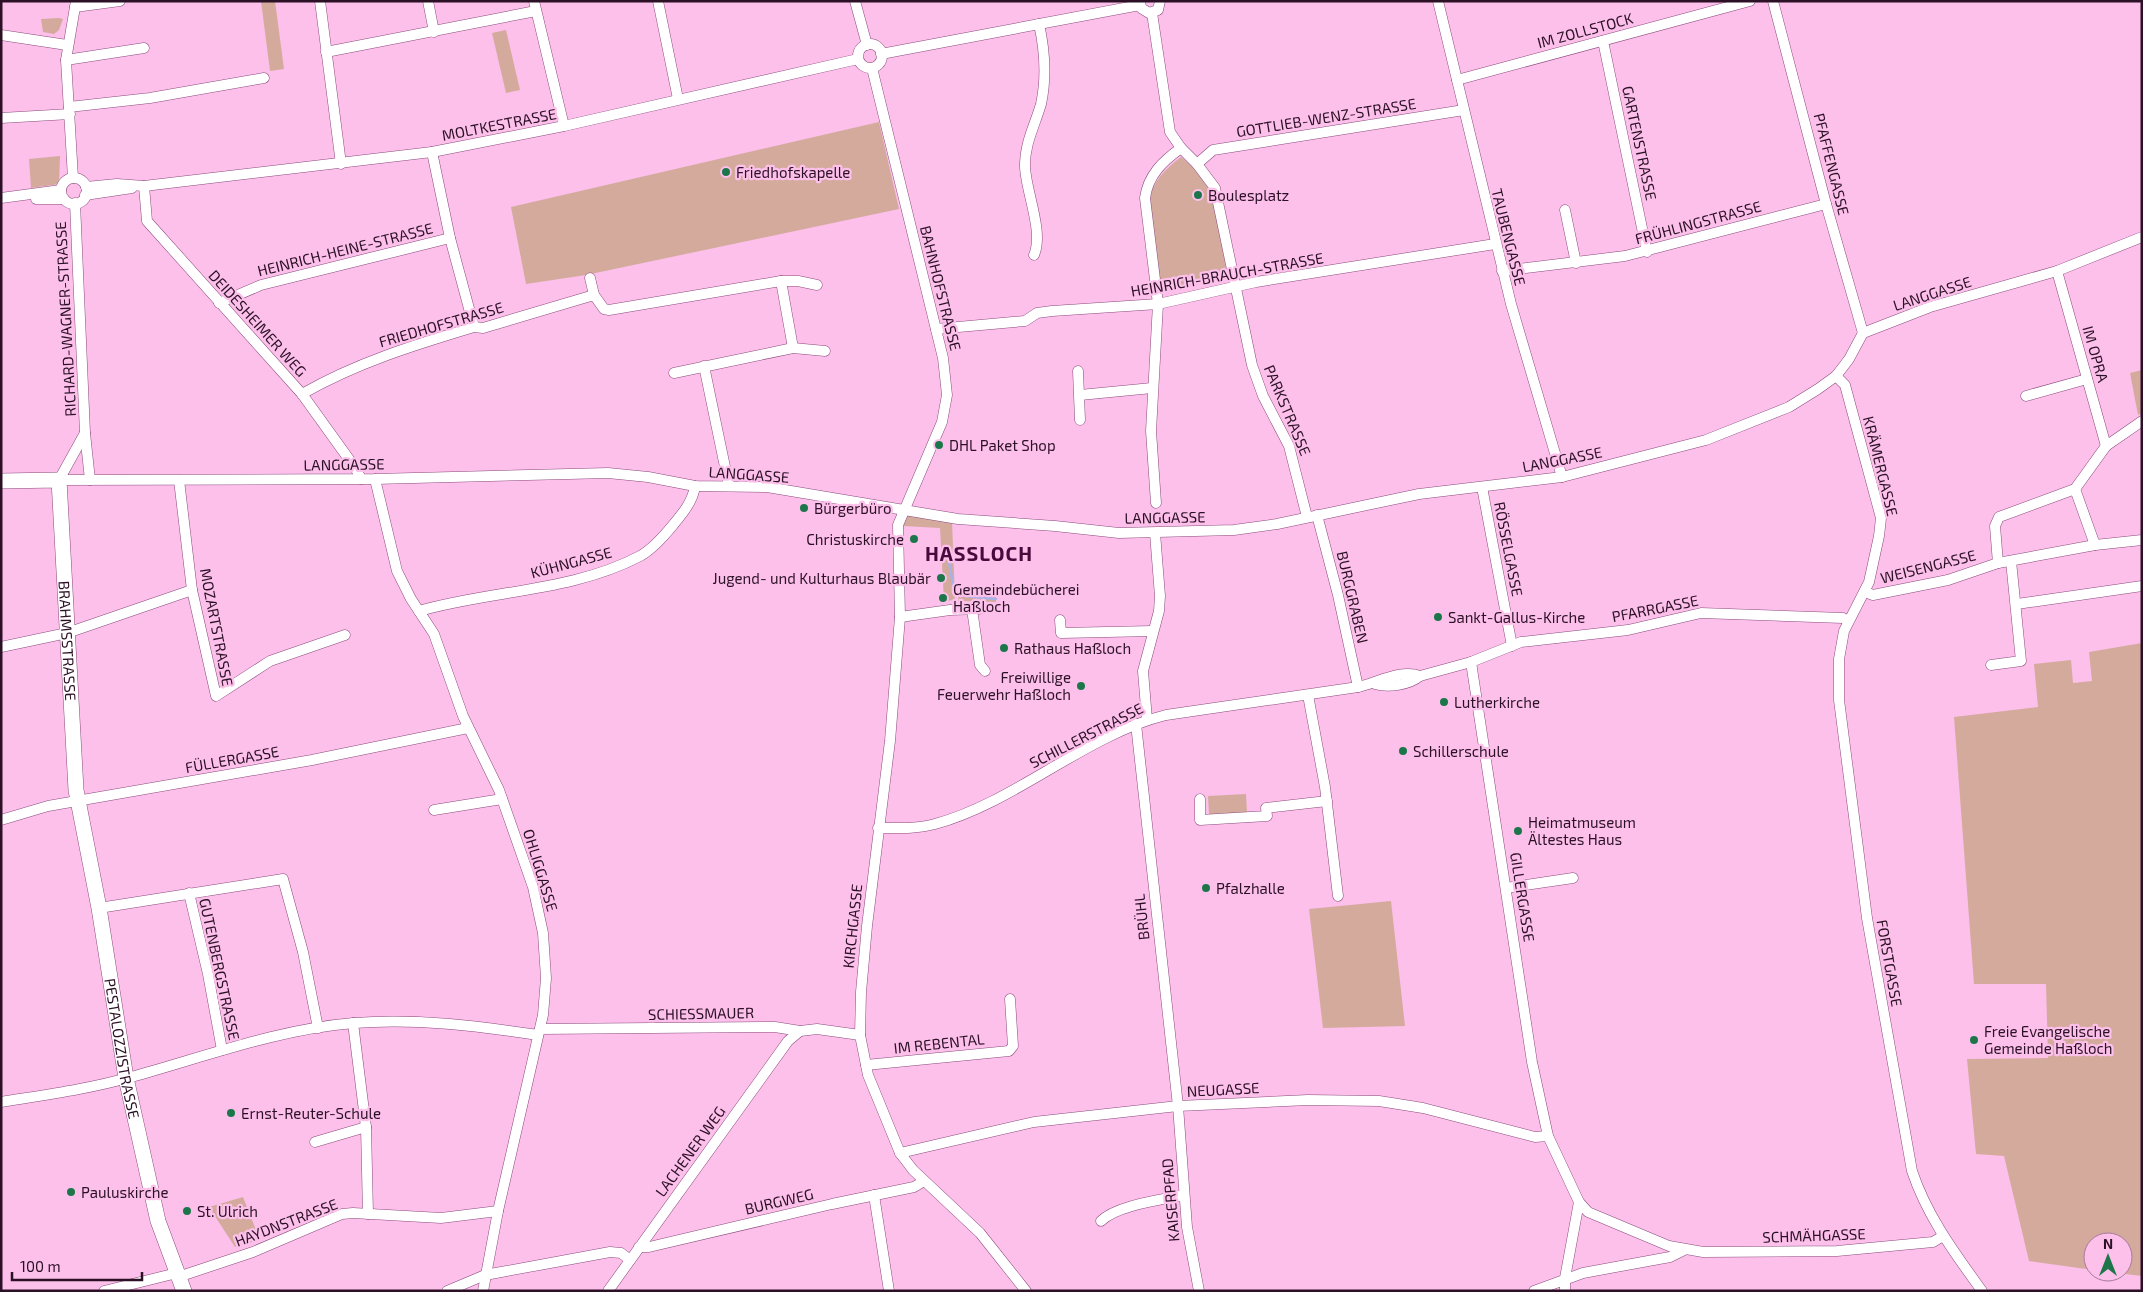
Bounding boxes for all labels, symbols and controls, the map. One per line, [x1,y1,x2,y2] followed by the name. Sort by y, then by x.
[1535,9,1635,51] street label: IM ZOLLSTOCK
[1619,84,1661,202] street label: GARTENSTRASSE
[1235,94,1417,140] street label: GOTTLIEB-WENZ-STRASSE
[440,104,558,144] street label: MOLTKESTRASSE
[1811,111,1853,217] street label: PFAFFENGASSE
[736,163,850,181] place label: Friedhofskapelle
[720,166,732,178] marker: Friedhofskapelle
[1208,186,1289,204] place label: Boulesplatz
[1488,187,1530,287] street label: TAUBENGASSE
[1192,189,1204,201] marker: Boulesplatz
[1633,196,1763,248] street label: FRÜHLINGSTRASSE
[255,218,435,280] street label: HEINRICH-HEINE-STRASSE
[51,221,79,417] street label: RICHARD-WAGNER-STRASSE
[917,224,965,352] street label: BAHNHOFSTRASSE
[1129,248,1325,300] street label: HEINRICH-BRAUCH-STRASSE
[205,266,311,380] street label: DEIDESHEIMER WEG
[1891,272,1973,314] street label: LANGGASSE
[377,298,505,350] street label: FRIEDHOFSTRASSE
[2079,324,2113,385] street label: IM OPRA
[1261,362,1315,458] street label: PARKSTRASSE
[1860,414,1902,518] street label: KRÄMERGASSE
[949,436,1056,454] place label: DHL Paket Shop
[933,439,945,451] marker: DHL Paket Shop
[1521,442,1603,476] street label: LANGGASSE
[303,454,385,474] street label: LANGGASSE
[708,462,790,486] street label: LANGGASSE
[814,499,892,517] place label: Bürgerbüro
[1491,500,1527,598] street label: RÖSSELGASSE
[798,502,810,514] marker: Bürgerbüro
[1124,507,1206,527] street label: LANGGASSE
[806,530,904,548] place label: Christuskirche
[908,533,920,545] marker: Christuskirche
[925,541,1033,565] district label: HASSLOCH
[528,543,614,581] street label: KÜHNGASSE
[1878,545,1978,587] street label: WEISENGASSE
[1334,549,1372,645] street label: BURGGRABEN
[197,567,237,687] street label: MOZARTSTRASSE
[713,569,931,587] place label: Jugend- und Kulturhaus Blaubär
[935,572,947,584] marker: Jugend- und Kulturhaus Blaubär
[56,580,80,701] street label: BRAHMSSTRASSE
[953,580,1080,615] place label: Gemeindebücherei Haßloch
[1610,591,1700,625] street label: PFARRGASSE
[937,592,949,604] marker: Gemeindebücherei Haßloch
[1448,608,1585,626] place label: Sankt-Gallus-Kirche
[1432,611,1444,623] marker: Sankt-Gallus-Kirche
[1014,639,1131,657] place label: Rathaus Haßloch
[998,642,1010,654] marker: Rathaus Haßloch
[937,668,1071,703] place label: Freiwillige Feuerwehr Haßloch
[1075,680,1087,692] marker: Freiwillige Feuerwehr Haßloch
[1454,693,1540,711] place label: Lutherkirche
[1438,696,1450,708] marker: Lutherkirche
[1026,699,1146,771] street label: SCHILLERSTRASSE
[184,742,280,776] street label: FÜLLERGASSE
[1413,742,1509,760] place label: Schillerschule
[1397,745,1409,757] marker: Schillerschule
[1528,813,1636,848] place label: Heimatmuseum Ältestes Haus
[1512,825,1524,837] marker: Heimatmuseum Ältestes Haus
[520,827,562,913] street label: OHLIGGASSE
[1507,851,1539,943] street label: GILLERGASSE
[1216,879,1285,897] place label: Pfalzhalle
[1200,882,1212,894] marker: Pfalzhalle
[839,883,865,969] street label: KIRCHGASSE
[1130,893,1152,941] street label: BRÜHL
[196,896,244,1042] street label: GUTENBERGSTRASSE
[1873,918,1907,1008] street label: FORSTGASSE
[101,977,144,1120] street label: PESTALOZZISTRASSE
[648,1003,754,1023] street label: SCHIESSMAUER
[1984,1022,2113,1057] place label: Freie Evangelische Gemeinde Haßloch
[893,1029,986,1057] street label: IM REBENTAL
[1968,1034,1980,1046] marker: Freie Evangelische Gemeinde Haßloch
[1186,1078,1260,1100] street label: NEUGASSE
[651,1102,729,1200] street label: LACHENER WEG
[241,1104,381,1122] place label: Ernst-Reuter-Schule
[225,1107,237,1119] marker: Ernst-Reuter-Schule
[1157,1158,1183,1242] street label: KAISERPFAD
[81,1183,168,1201] place label: Pauluskirche
[743,1184,815,1218] street label: BURGWEG
[65,1186,77,1198] marker: Pauluskirche
[232,1194,340,1250] street label: HAYDNSTRASSE
[197,1202,258,1220] place label: St. Ulrich
[181,1205,193,1217] marker: St. Ulrich
[1762,1224,1866,1246] street label: SCHMÄHGASSE
[2083,1232,2133,1282] north arrow
[2103,1235,2113,1252] text: N
[12,1250,142,1282] scale bar
[20,1257,61,1275] text: 100 m

